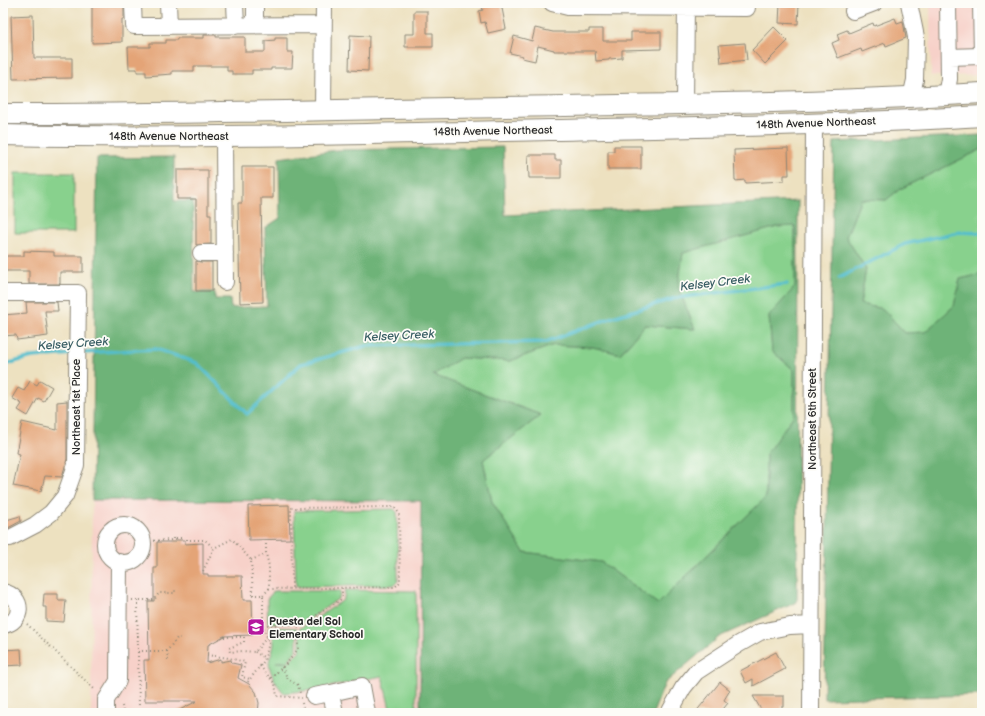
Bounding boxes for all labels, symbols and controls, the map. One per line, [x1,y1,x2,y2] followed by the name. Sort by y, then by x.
[756,114,876,132] street label: 148th Avenue Northeast
[433,123,553,139] street label: 148th Avenue Northeast
[109,130,229,143] street label: 148th Avenue Northeast
[679,271,752,295] water label: Kelsey Creek
[363,327,436,345] water label: Kelsey Creek
[37,334,110,354] water label: Kelsey Creek
[70,358,83,455] street label: Northeast 1st Place
[806,368,819,470] street label: Northeast 6th Street
[269,615,363,641] place label: Puesta del Sol Elementary School
[246,617,266,637] school or university icon: Puesta del Sol Elementary School

